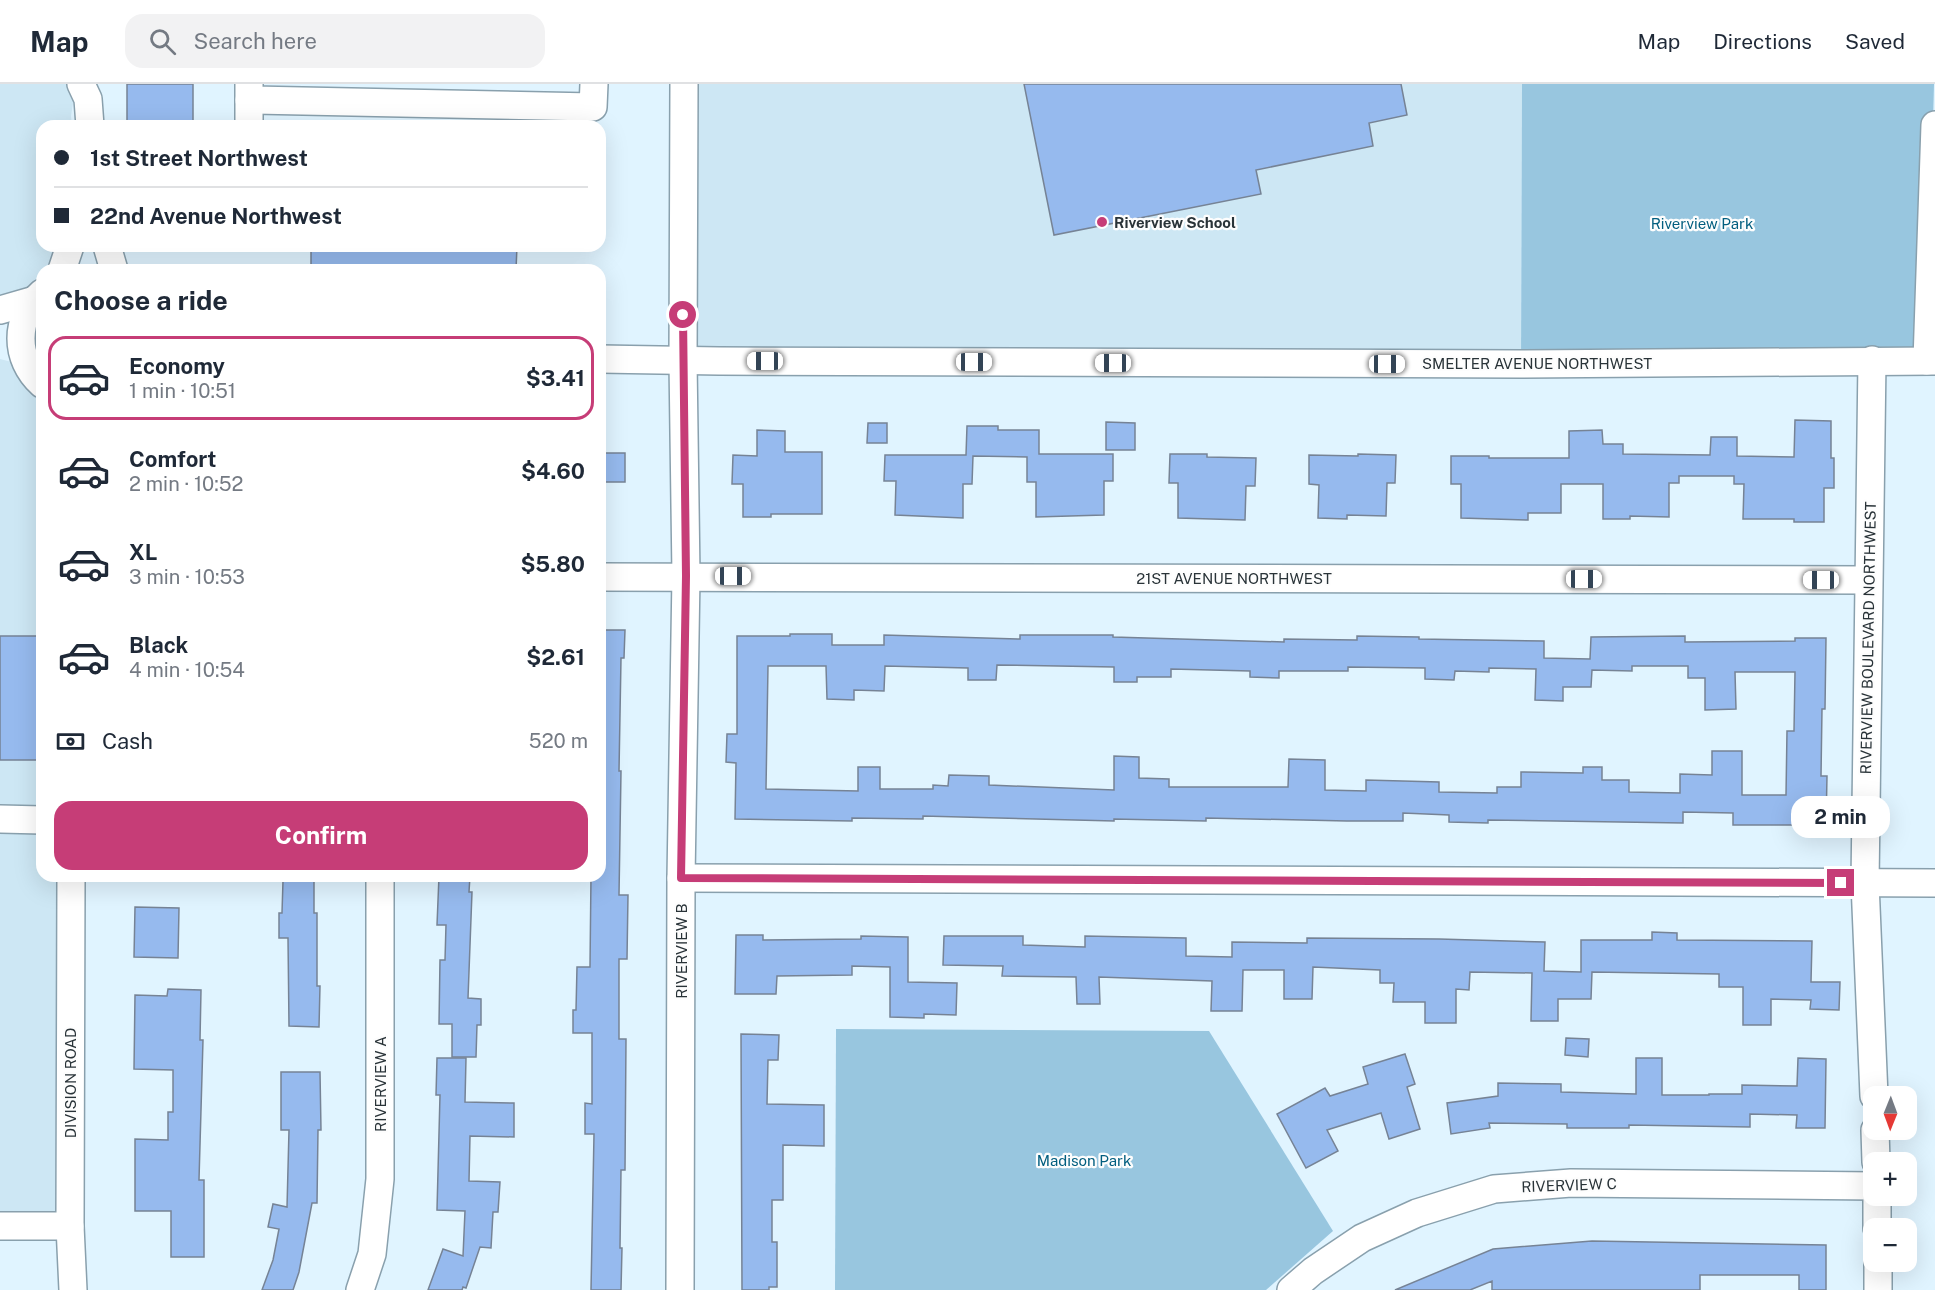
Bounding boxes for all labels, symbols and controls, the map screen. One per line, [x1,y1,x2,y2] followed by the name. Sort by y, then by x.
[125,14,545,68] search box
[30,25,89,58] text: Map
[146,25,179,58] icon: search
[194,28,317,54] text: Search here
[1638,29,1680,54] text: Map
[1713,29,1812,54] text: Directions
[1845,29,1905,54] text: Saved
[90,145,308,171] text: 1st Street Northwest
[90,203,342,229] text: 22nd Avenue Northwest
[1114,214,1236,231] place label: Riverview School
[1095,215,1109,229] marker: Riverview School
[1651,215,1753,232] park label: Riverview Park
[54,284,228,316] text: Choose a ride
[669,301,696,328] route start
[57,351,111,405] icon: car
[747,352,783,370] car
[129,353,225,379] text: Economy
[956,353,992,371] car
[1095,354,1131,372] car
[1369,355,1405,373] car
[1422,355,1652,372] street label: SMELTER AVENUE NORTHWEST
[526,365,585,391] text: $3.41
[129,379,236,403] text: 1 min · 10:51
[57,444,111,498] icon: car
[129,446,216,472] text: Comfort
[521,458,585,484] text: $4.60
[129,472,244,496] text: 2 min · 10:52
[1857,501,1879,775] street label: RIVERVIEW BOULEVARD NORTHWEST
[57,537,111,591] icon: car
[129,539,157,565] text: XL
[520,551,585,577] text: $5.80
[129,565,245,589] text: 3 min · 10:53
[715,567,751,585] car
[1136,570,1332,587] street label: 21ST AVENUE NORTHWEST
[1566,570,1602,588] car
[1803,571,1839,589] car
[57,630,111,684] icon: car
[129,632,188,658] text: Black
[526,644,585,670] text: $2.61
[129,658,245,682] text: 4 min · 10:54
[54,725,87,758] icon: cash
[102,728,153,754] text: Cash
[529,729,588,753] text: 520 m
[1792,796,1890,838] callout: 2 min
[54,801,588,870] button: Confirm
[1814,805,1867,829] text: 2 min
[1827,869,1854,896] route end
[673,903,690,999] street label: RIVERVIEW B
[62,1028,79,1138] street label: DIVISION ROAD
[372,1036,389,1132] street label: RIVERVIEW A
[1863,1086,1917,1140] north arrow
[1863,1086,1917,1272] map controls
[1037,1152,1131,1169] park label: Madison Park
[1863,1152,1917,1206] button: +
[1521,1175,1617,1195] street label: RIVERVIEW C
[1863,1218,1917,1272] button: −

